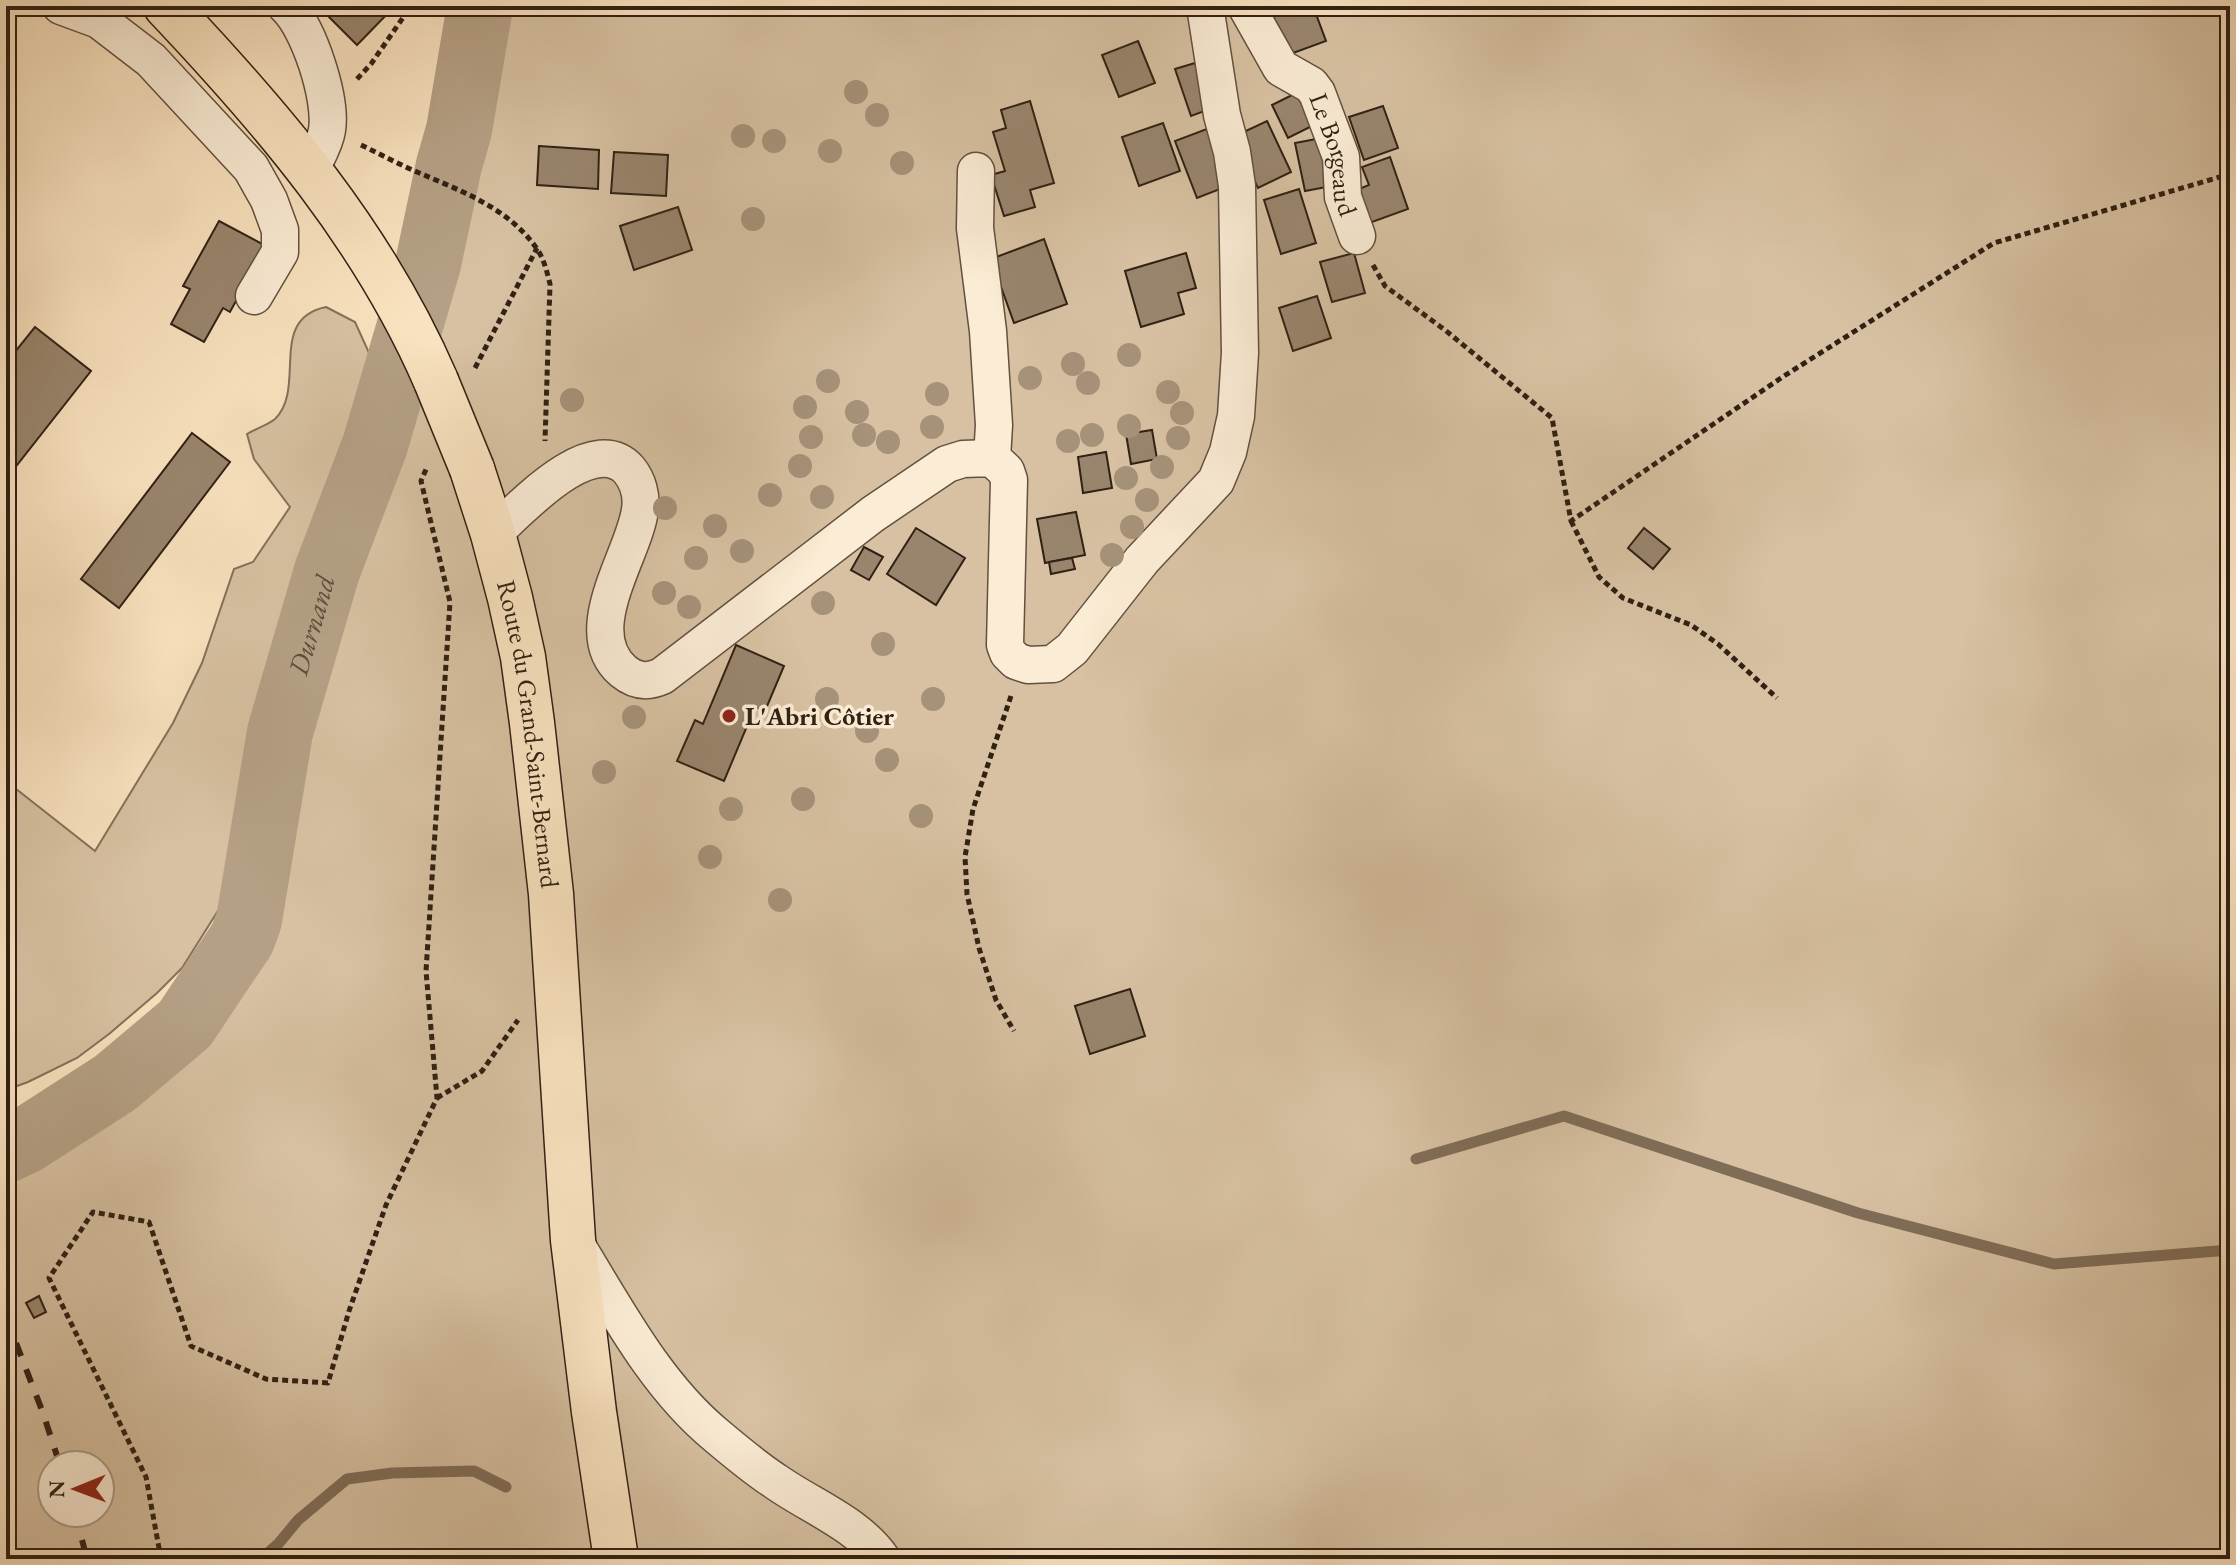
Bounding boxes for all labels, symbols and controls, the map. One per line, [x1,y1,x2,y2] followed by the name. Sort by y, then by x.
[1302,88,1366,221] street label: Le Borgeaud
[279,570,343,681] water label: Durnand
[489,576,567,890] street label: Route du Grand-Saint-Bernard
[745,699,894,733] place label: L'Abri Côtier
[720,707,738,725] marker: L'Abri Côtier
[36,1449,116,1529] north arrow
[42,1480,71,1498] text: N

